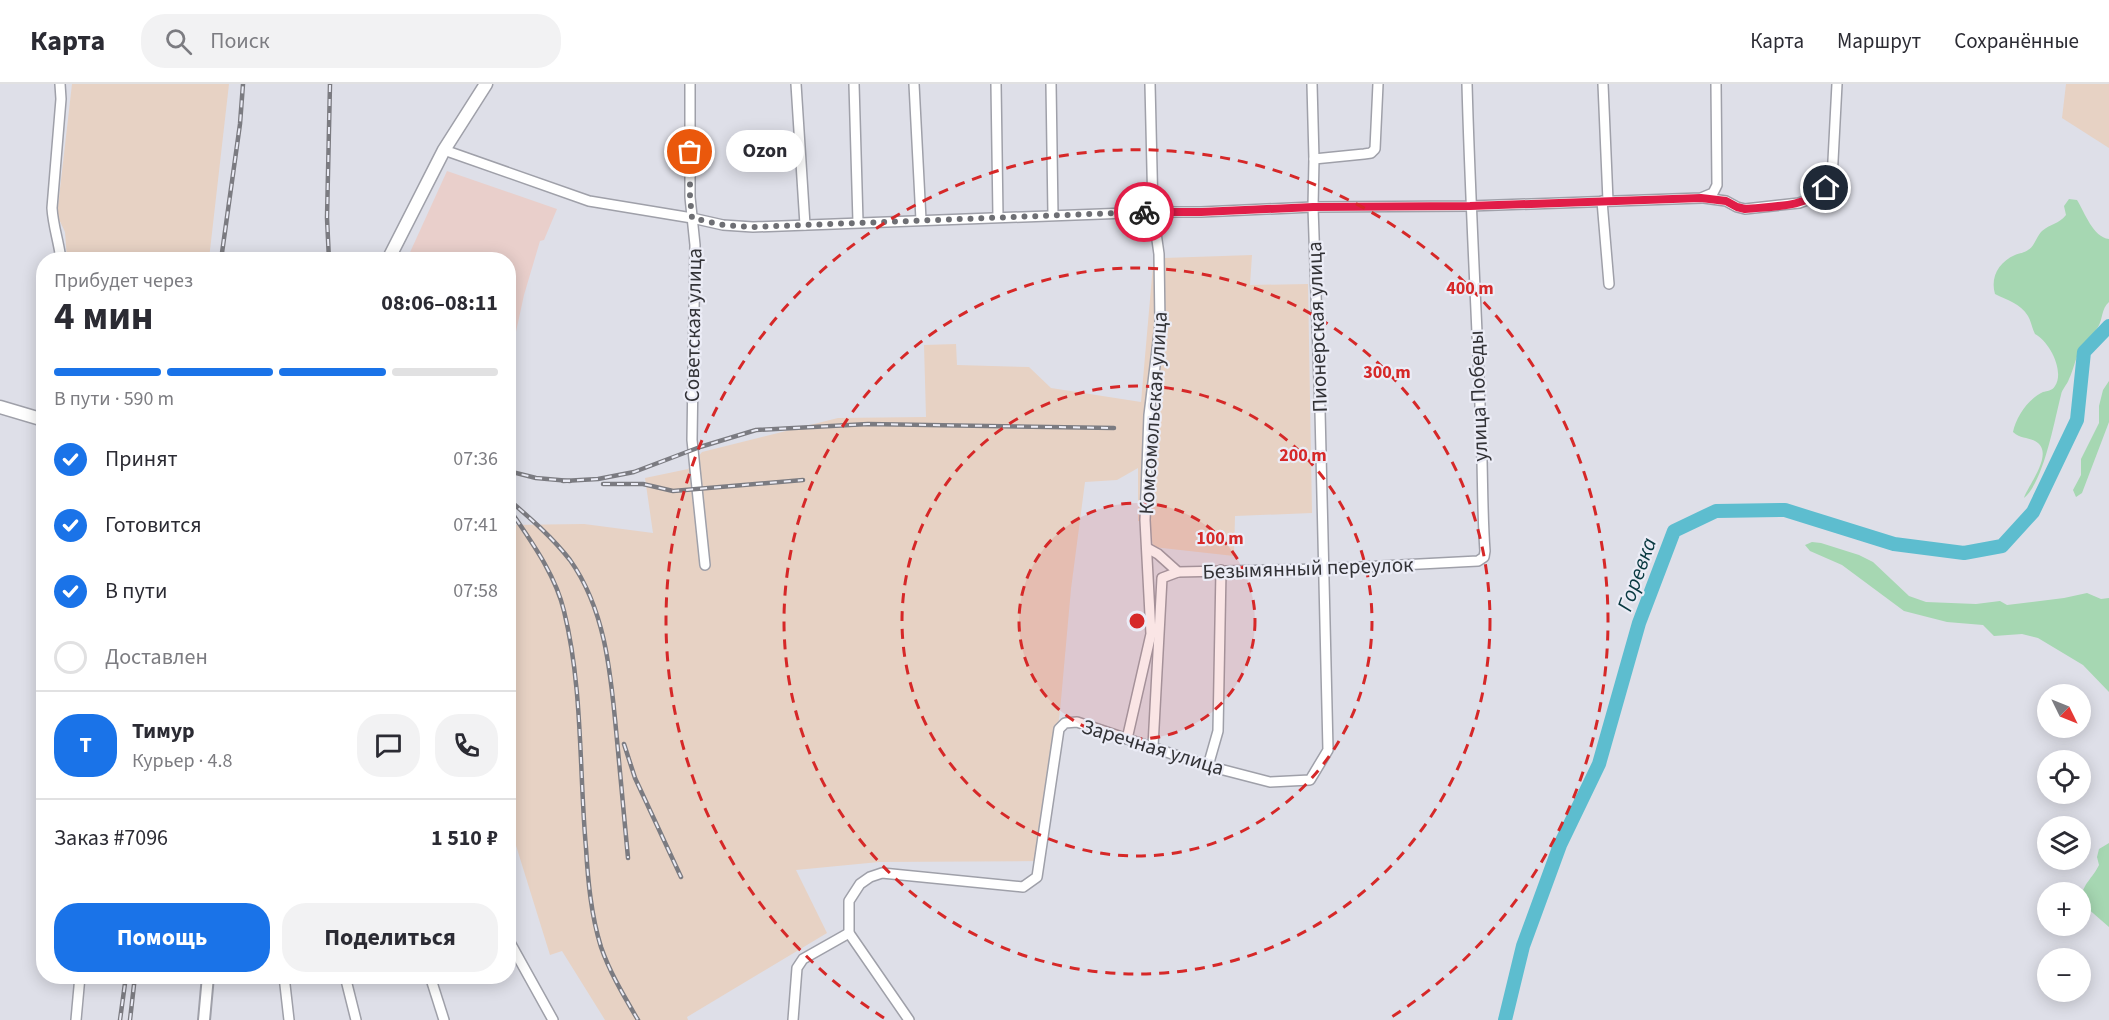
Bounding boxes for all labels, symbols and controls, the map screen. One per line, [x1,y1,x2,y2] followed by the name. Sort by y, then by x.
[141,14,561,68] search box
[30,21,105,61] text: Карта
[162,25,195,58] icon: search
[210,25,270,57] text: Поиск
[1750,26,1804,56] text: Карта
[1837,26,1921,56] text: Маршрут
[1954,26,2079,56] text: Сохранённые
[664,126,715,177] pin
[726,131,804,173] callout: Ozon
[673,135,706,168] icon: bag
[743,137,787,165] text: Ozon
[1800,162,1851,213] pin
[1809,171,1842,204] icon: home
[1114,182,1174,242] courier
[1128,196,1161,229] icon: bike
[1299,241,1335,413] street label: Пионерская улица
[677,248,709,402] street label: Советская улица
[54,267,193,295] text: Прибудет через
[1446,276,1494,301] text: 400 m
[381,287,498,319] text: 08:06–08:11
[54,289,154,345] text: 4 мин
[1131,310,1175,516] street label: Комсомольская улица
[1461,330,1495,462] street label: улица Победы
[1363,360,1411,385] text: 300 m
[54,385,174,413] text: В пути · 590 m
[54,443,87,476] icon: check
[105,443,178,475] text: Принят
[1279,443,1327,468] text: 200 m
[453,445,498,473] text: 07:36
[54,509,87,542] icon: check
[105,509,202,541] text: Готовится
[453,511,498,539] text: 07:41
[1196,526,1244,551] text: 100 m
[1609,533,1665,616] water label: Горевка
[1202,549,1415,587] street label: Безымянный переулок
[54,575,87,608] icon: check
[105,575,167,607] text: В пути
[453,577,498,605] text: 07:58
[1127,611,1147,631] centre of rings
[105,641,208,673] text: Доставлен
[2037,684,2091,738] north arrow
[2037,684,2091,1002] map controls
[1078,711,1228,783] street label: Заречная улица
[357,714,420,777] button: chat
[435,714,498,777] button: phone
[132,715,195,747] text: Тимур
[79,729,92,761] text: Т
[132,747,232,775] text: Курьер · 4.8
[2037,750,2091,804] button: locate
[2037,816,2091,870] button: layers
[54,822,168,854] text: Заказ #7096
[431,822,498,854] text: 1 510 ₽
[2037,882,2091,936] button: +
[54,903,270,972] button: Помощь
[282,903,498,972] button: Поделиться
[2037,948,2091,1002] button: −

